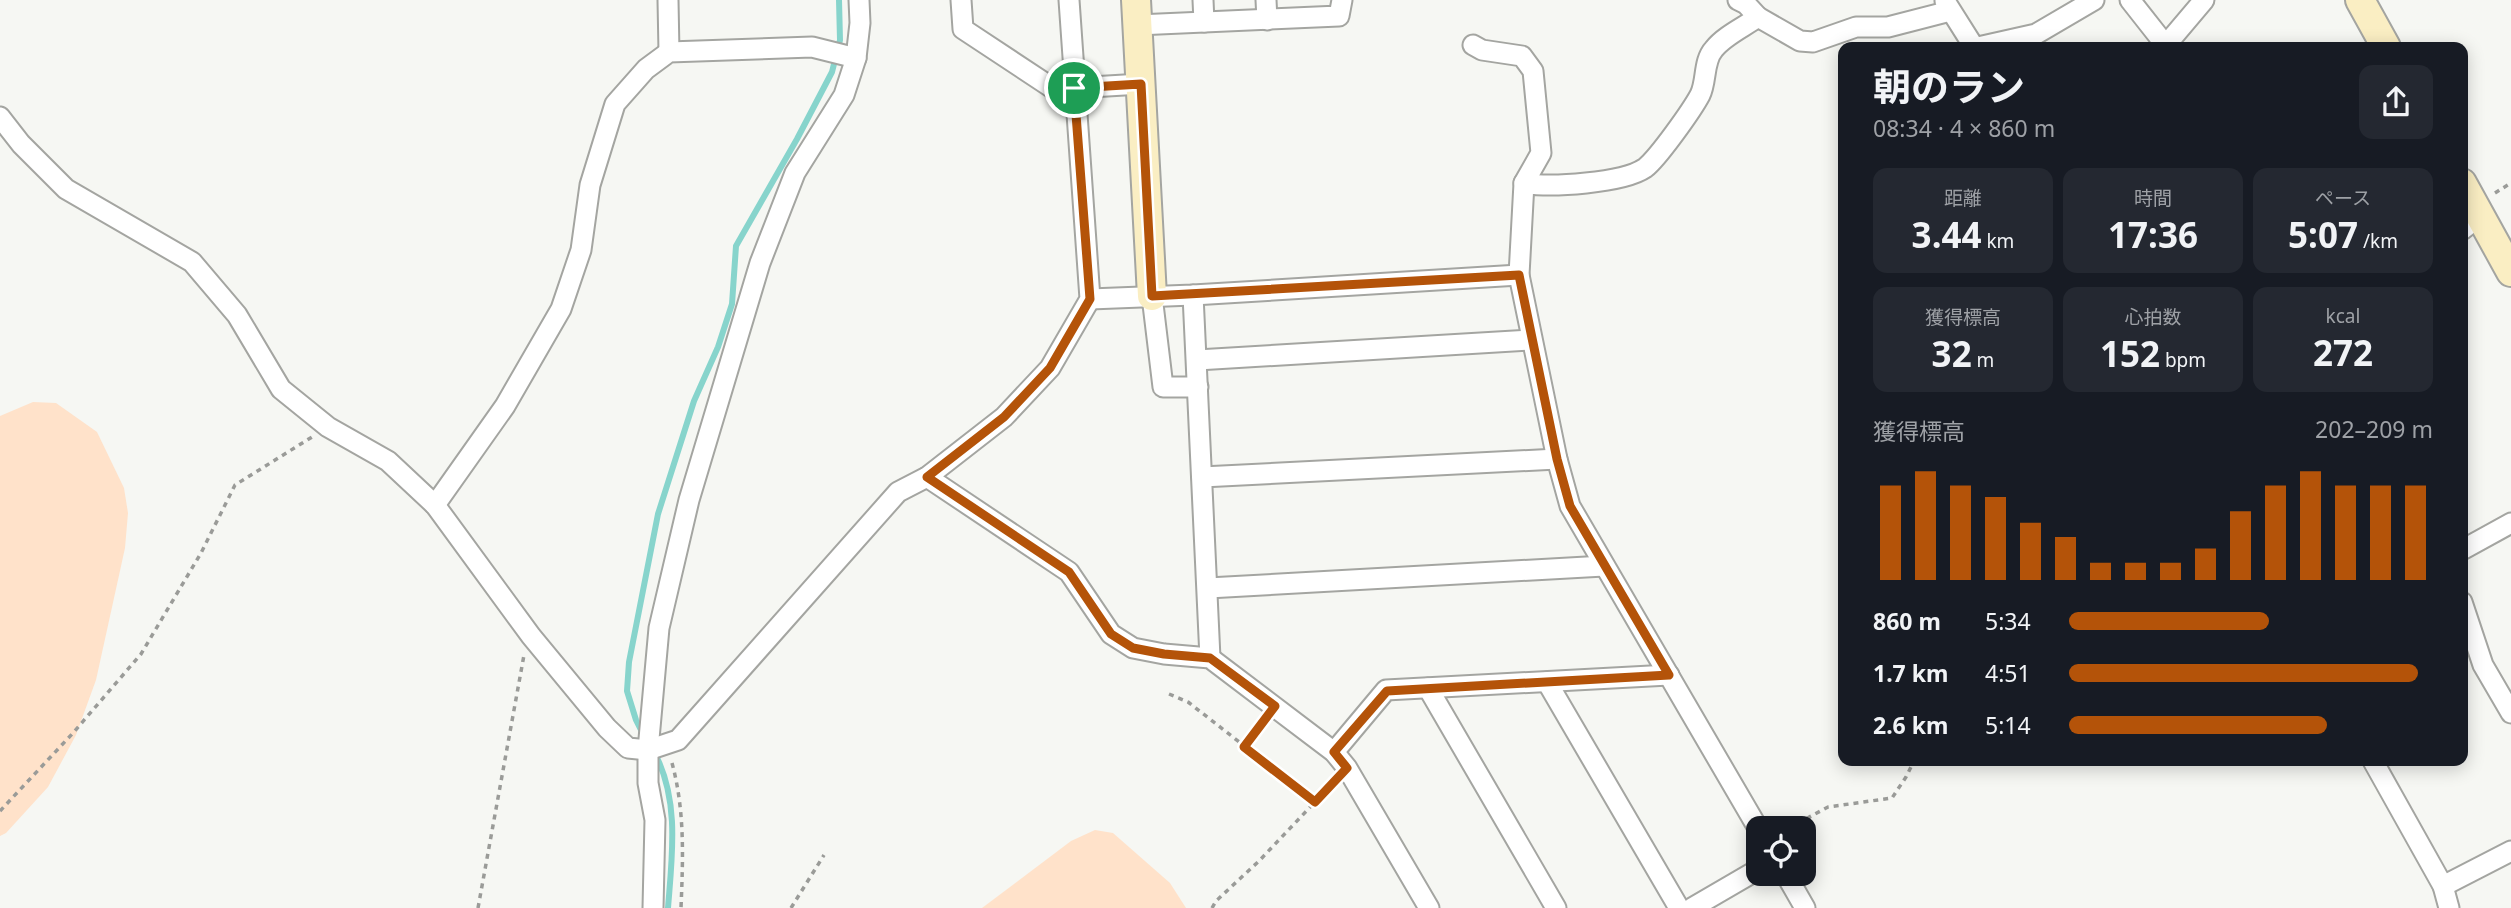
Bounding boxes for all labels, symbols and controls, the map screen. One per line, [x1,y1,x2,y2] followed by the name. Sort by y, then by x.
[1044,58,1104,118] pin
[1873,60,2025,112] text: 朝のラン
[2359,65,2433,139] button: share
[1055,69,1093,107] icon: arrive
[1873,112,2055,144] text: 08:34 · 4 × 860 m
[1944,185,1982,211] text: 距離
[2134,185,2172,211] text: 時間
[2315,185,2371,211] text: ペース
[1912,211,1982,258] text: 3.44
[2108,211,2198,258] text: 17:36
[2288,211,2358,258] text: 5:07
[1982,228,2014,254] text: km
[2358,228,2398,254] text: /km
[2326,303,2360,329] text: kcal
[1925,304,2001,330] text: 獲得標高
[2124,304,2182,330] text: 心拍数
[2313,329,2373,376] text: 272
[1932,330,1972,377] text: 32
[2100,330,2160,377] text: 152
[1972,347,1994,373] text: m
[2160,347,2206,373] text: bpm
[2315,413,2433,445] text: 202–209 m
[1873,415,1965,447] text: 獲得標高
[1873,605,1941,637] text: 860 m
[1985,605,2031,637] text: 5:34
[1873,657,1948,689] text: 1.7 km
[1985,657,2031,689] text: 4:51
[1873,709,1948,741] text: 2.6 km
[1985,709,2031,741] text: 5:14
[1746,816,1816,886] map controls
[1746,816,1816,886] button: locate

